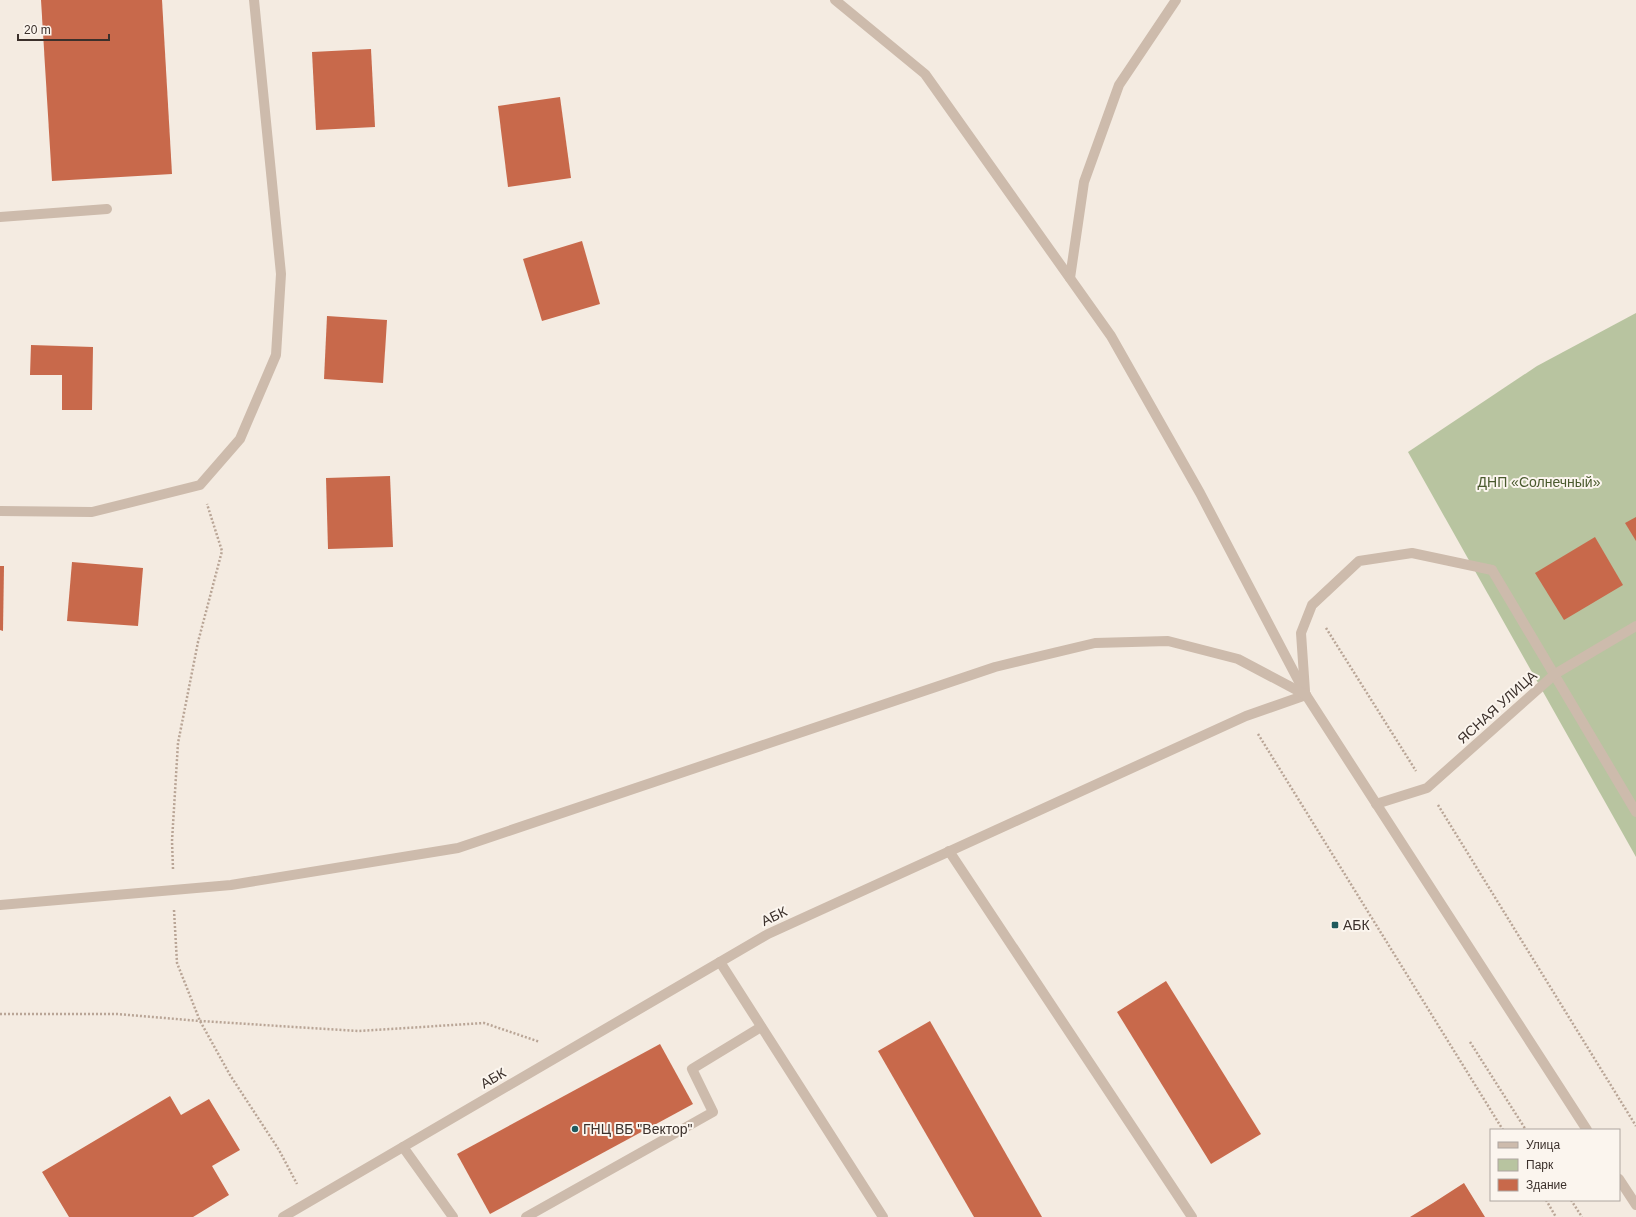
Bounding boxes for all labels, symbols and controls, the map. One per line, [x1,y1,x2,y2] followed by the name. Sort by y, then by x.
[18,16,109,42] scale bar
[24,23,51,37] text: 20 m
[1478,474,1601,490] park label: ДНП «Солнечный»
[1454,667,1540,747] street label: ЯСНАЯ УЛИЦА
[759,903,790,929] street label: АБК
[1343,917,1371,933] place label: АБК
[1330,920,1340,930] marker: АБК
[477,1064,509,1092] street label: АБК
[583,1121,693,1137] place label: ГНЦ ВБ "Вектор"
[570,1124,580,1134] marker: ГНЦ ВБ "Вектор"
[1490,1129,1620,1201] legend
[1526,1138,1560,1152] text: Улица
[1526,1158,1554,1172] text: Парк
[1526,1178,1567,1192] text: Здание

